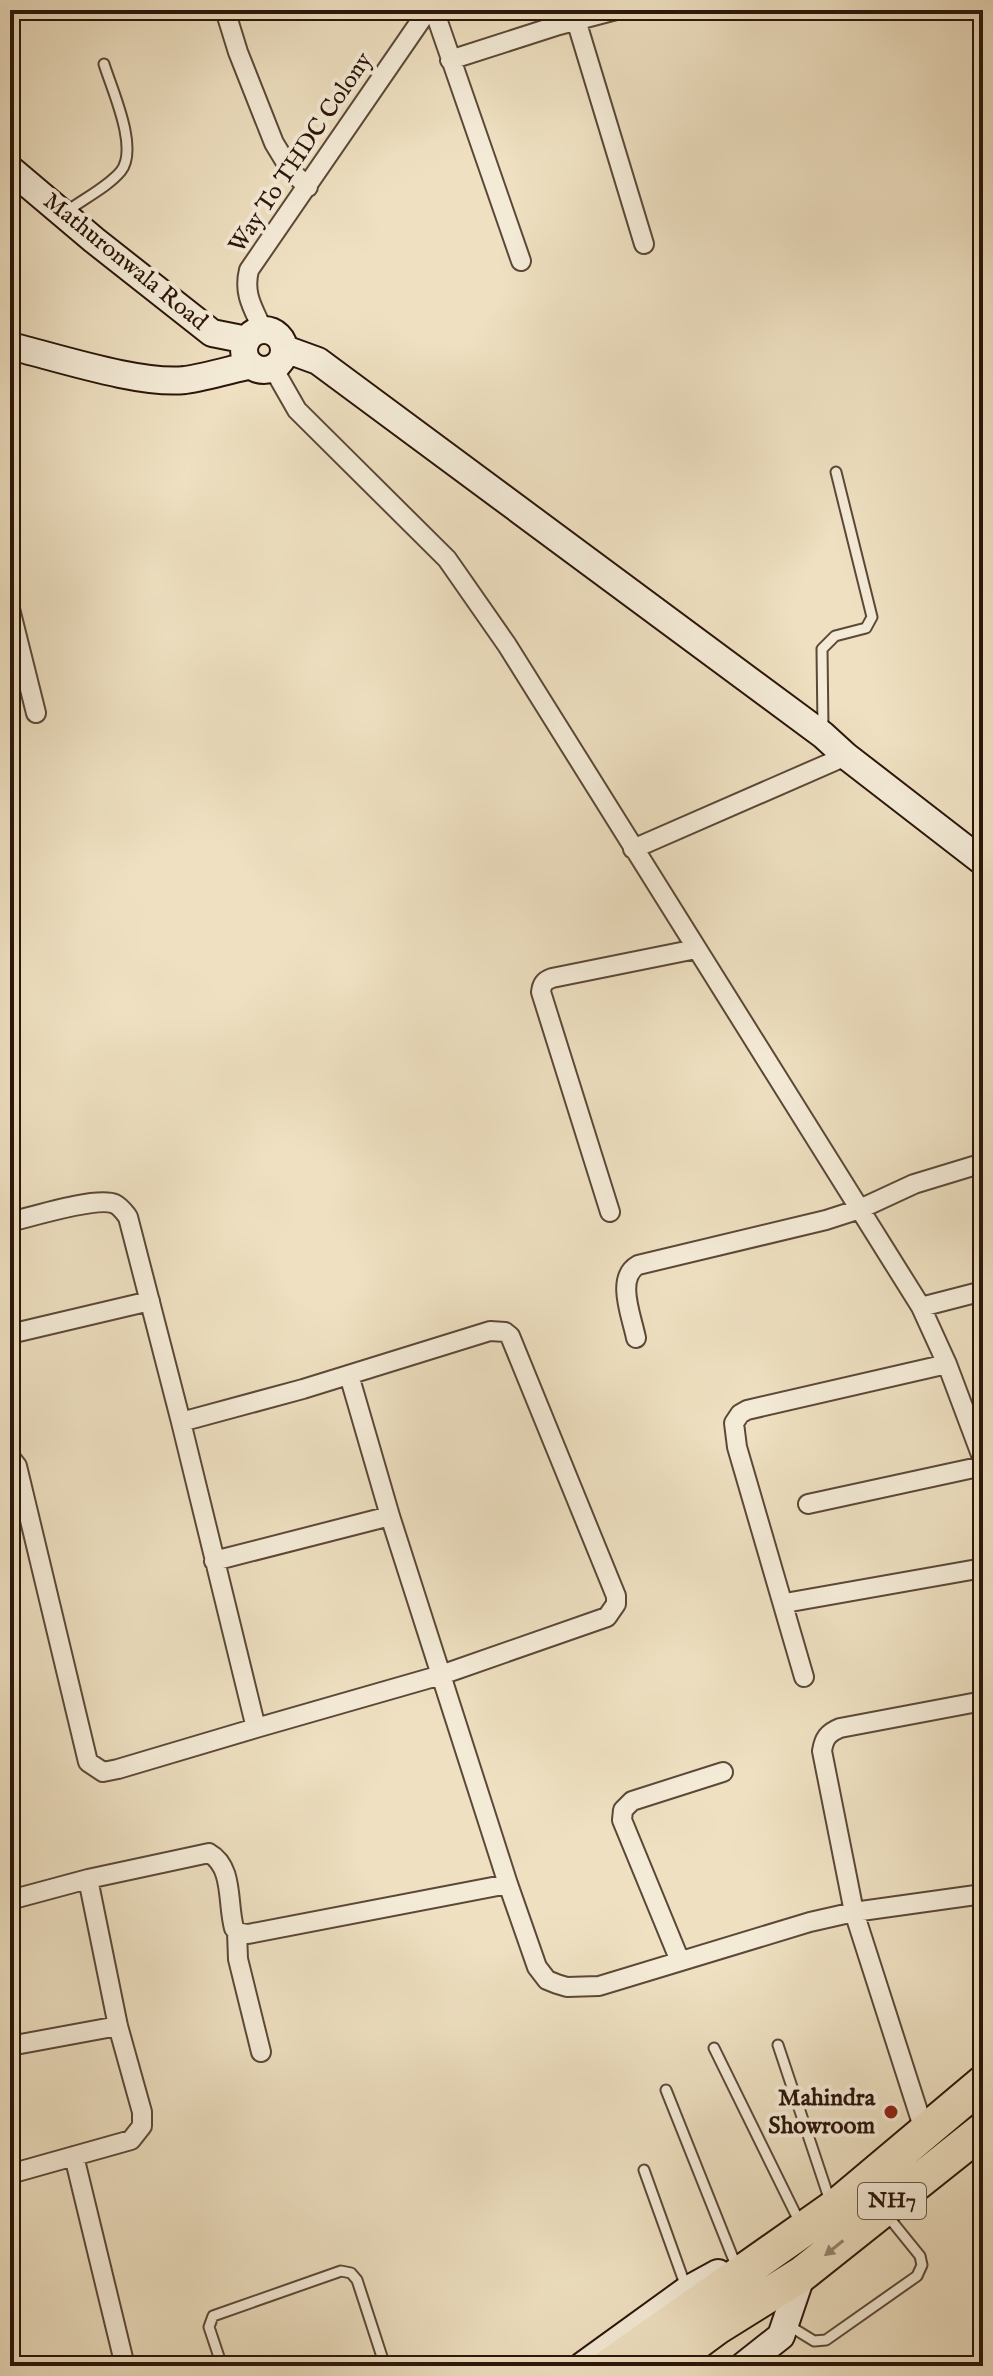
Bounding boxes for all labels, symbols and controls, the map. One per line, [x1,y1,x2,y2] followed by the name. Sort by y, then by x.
[222,47,380,259] street label: Way To THDC Colony
[36,186,214,338] street label: Mathuronwala Road
[768,2083,876,2142] place label: Mahindra Showroom
[882,2103,900,2121] marker: Mahindra Showroom
[858,2183,926,2219] road number: NH7
[824,2239,844,2256] one-way arrow

